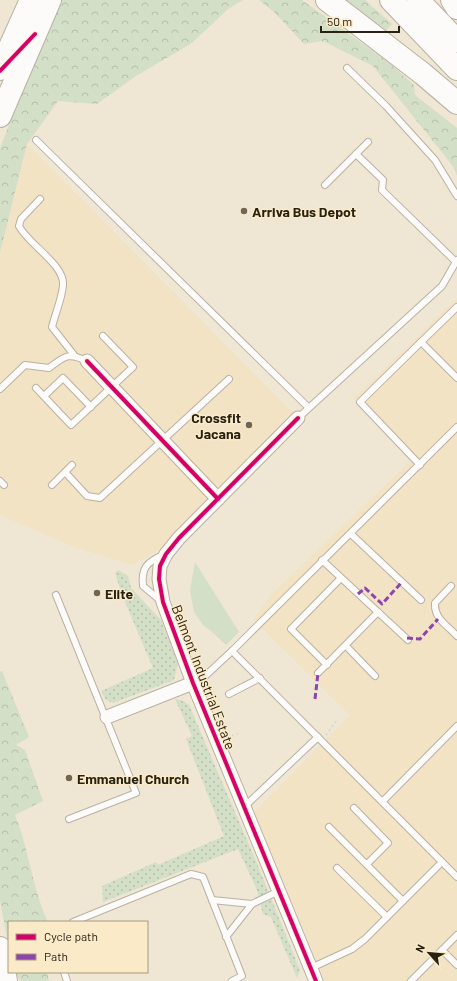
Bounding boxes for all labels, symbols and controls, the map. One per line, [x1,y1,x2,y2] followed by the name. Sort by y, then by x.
[321,8,399,34] scale bar
[327,14,352,28] text: 50 m
[252,203,356,220] place label: Arriva Bus Depot
[239,206,249,216] marker: Arriva Bus Depot
[191,409,241,442] place label: Crossfit Jacana
[244,420,254,430] marker: Crossfit Jacana
[105,585,133,602] place label: Elite
[92,588,102,598] marker: Elite
[169,602,239,752] street label: Belmont Industrial Estate
[77,770,189,787] place label: Emmanuel Church
[64,773,74,783] marker: Emmanuel Church
[8,921,148,973] legend
[44,929,98,943] text: Cycle path
[409,933,449,973] north arrow
[412,942,427,954] text: N
[44,949,68,963] text: Path

